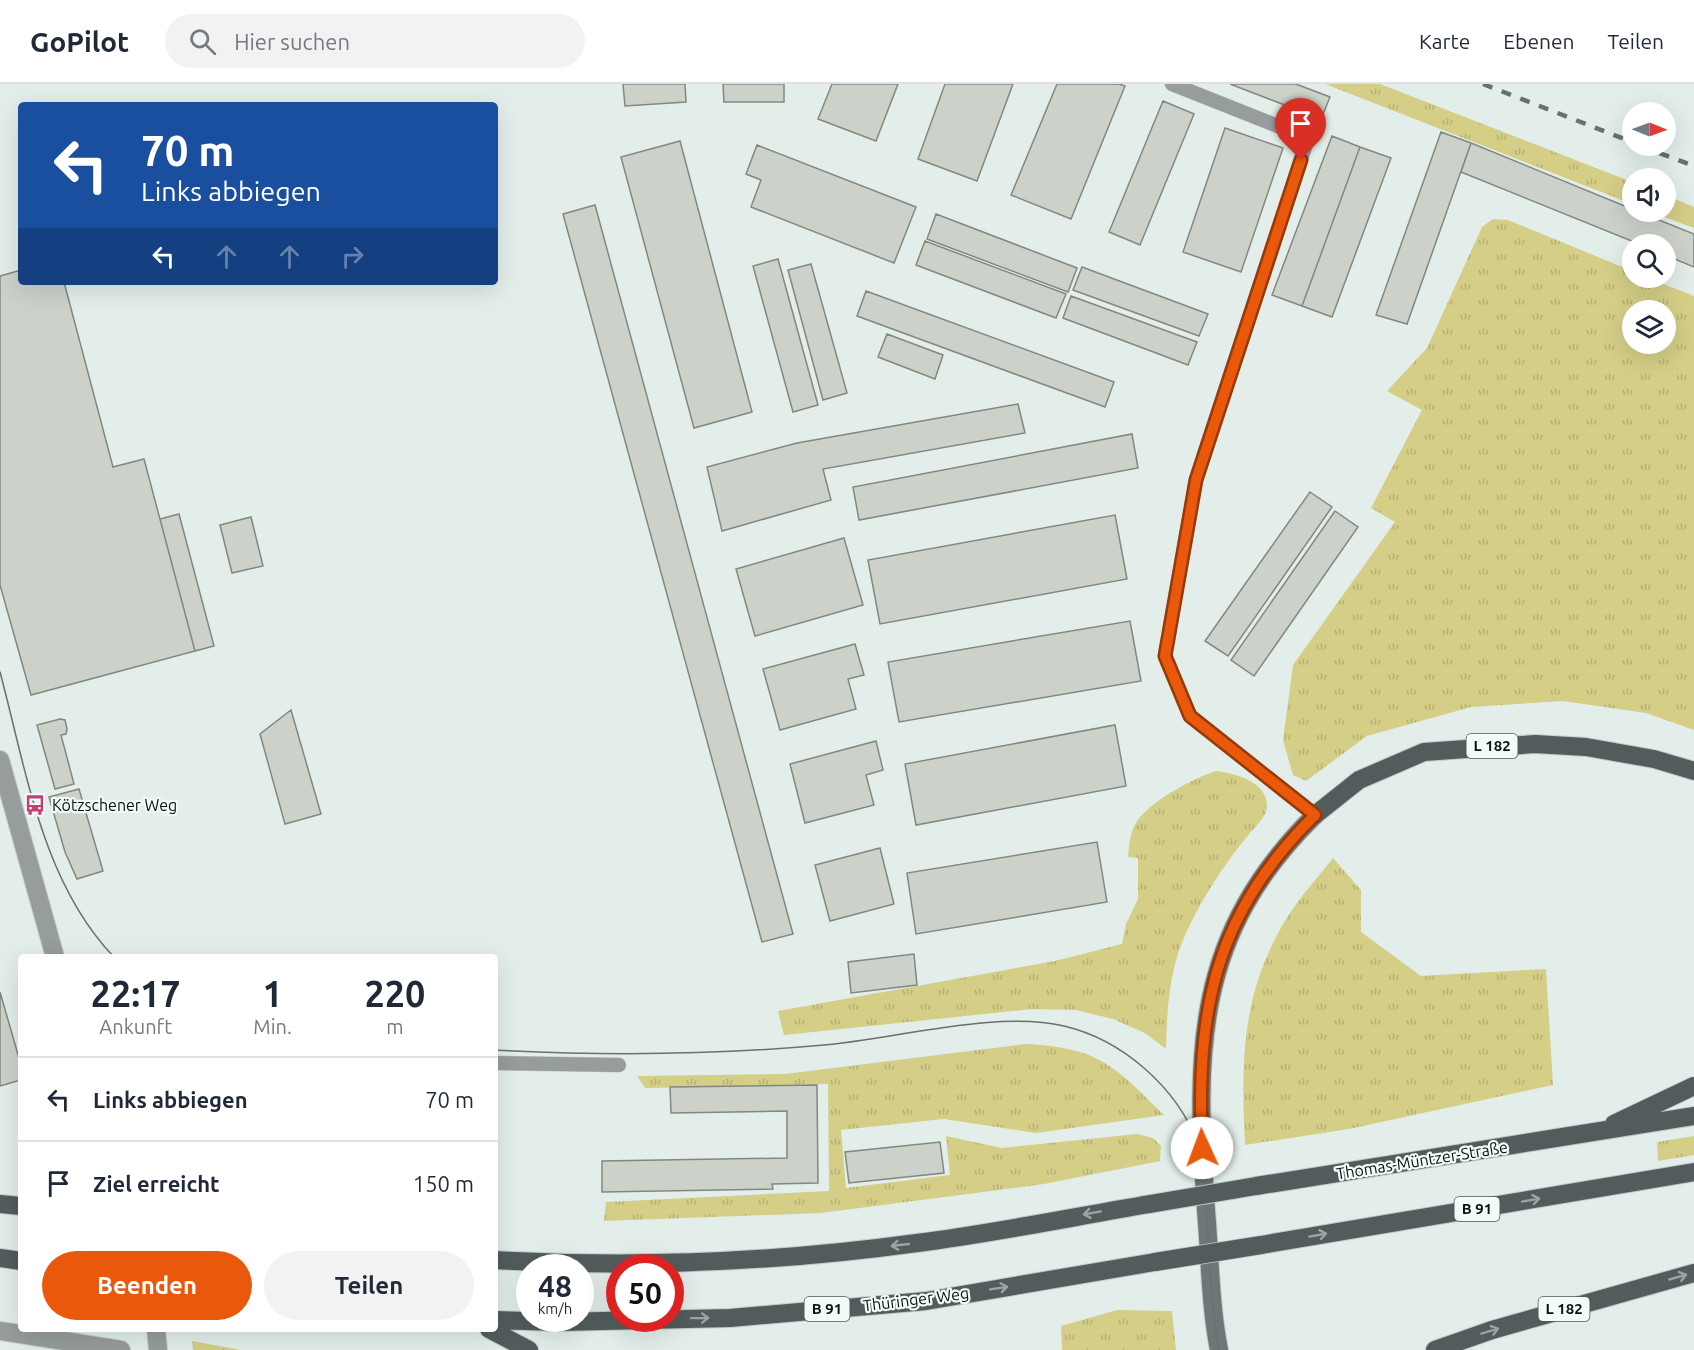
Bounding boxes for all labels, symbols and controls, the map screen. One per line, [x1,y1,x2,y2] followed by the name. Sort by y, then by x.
[165,14,585,68] search box
[186,25,219,58] icon: search
[30,26,129,57] text: GoPilot
[234,29,350,54] text: Hier suchen
[1419,29,1470,53] text: Karte
[1503,29,1575,53] text: Ebenen
[1608,29,1664,53] text: Teilen
[1275,98,1326,160] pin
[1622,102,1676,156] north arrow
[1622,102,1676,354] map controls
[1284,107,1317,140] icon: arrive
[42,126,120,204] icon: left
[141,127,235,174] text: 70 m
[1622,168,1676,222] button: sound
[141,176,321,206] text: Links abbiegen
[1622,234,1676,288] button: search
[147,240,180,273] icon: left
[210,240,243,273] icon: ahead
[273,240,306,273] icon: ahead
[336,240,369,273] icon: right
[1622,300,1676,354] button: layers
[1466,734,1518,758] road number: L 182
[23,793,47,817] bus stop icon: Kötzschener Weg
[52,796,177,814] place label: Kötzschener Weg
[91,973,181,1014] text: 22:17
[262,973,283,1014] text: 1
[364,973,425,1014] text: 220
[99,1015,172,1038] text: Ankunft
[253,1015,292,1038] text: Min.
[386,1015,404,1038] text: m
[42,1083,75,1116] icon: left
[93,1087,248,1112] text: Links abbiegen
[425,1087,474,1112] text: 70 m
[1170,1116,1234,1180] position arrow
[1335,1138,1509,1182] street label: Thomas-Müntzer-Straße
[42,1167,75,1200] icon: arrive
[93,1171,220,1196] text: Ziel erreicht
[413,1171,474,1196] text: 150 m
[1521,1194,1541,1205] one-way arrow
[1454,1197,1500,1221] road number: B 91
[1083,1208,1103,1219] one-way arrow
[1308,1229,1328,1240] one-way arrow
[891,1240,910,1251] one-way arrow
[42,1251,252,1320] button: Beenden
[264,1251,474,1320] button: Teilen
[606,1254,684,1332] speed limit sign: 50
[538,1269,572,1303] text: 48
[1668,1271,1687,1282] one-way arrow
[988,1283,1008,1294] one-way arrow
[862,1284,970,1314] street label: Thüringer Weg
[804,1297,850,1321] road number: B 91
[1538,1297,1590,1321] road number: L 182
[538,1300,572,1317] text: km/h
[690,1313,710,1324] one-way arrow
[1480,1325,1499,1336] one-way arrow

